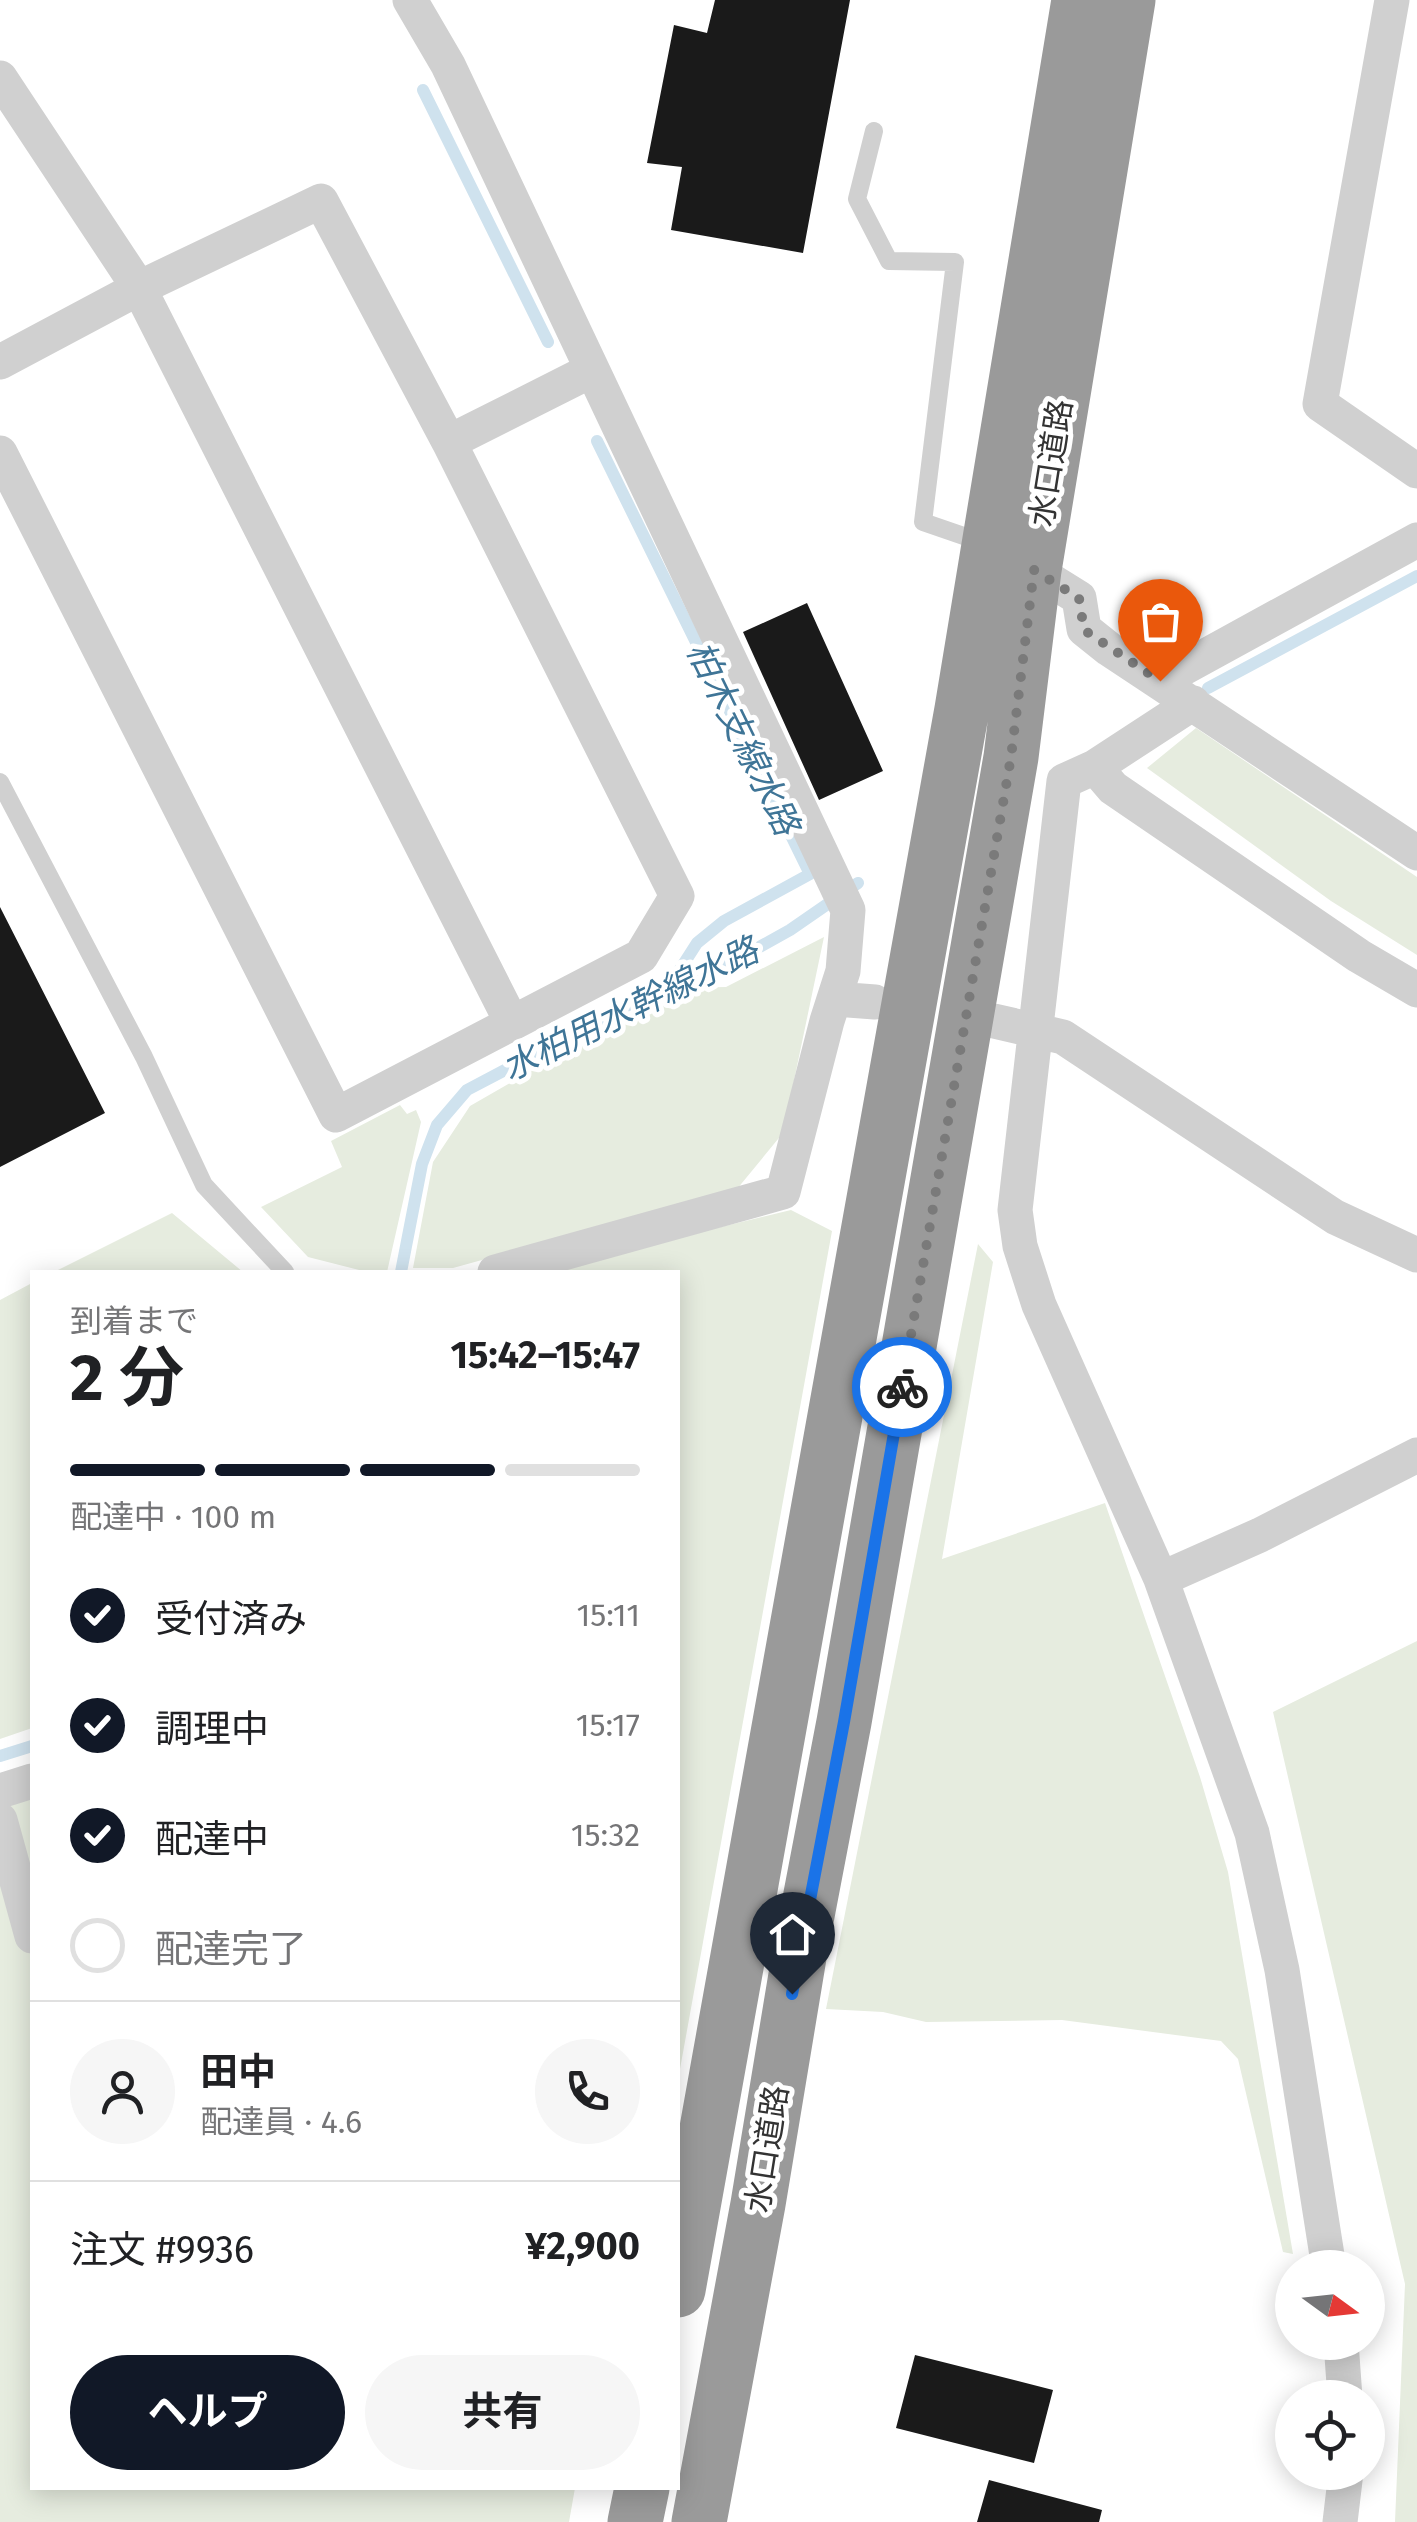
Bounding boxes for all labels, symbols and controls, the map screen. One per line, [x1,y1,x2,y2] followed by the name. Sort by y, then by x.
[1022,397,1080,529] street label: 水口道路
[1118,579,1203,682] pin
[1133,594,1188,649] icon: bag
[678,634,809,844] water label: 柏木支線水路
[495,927,768,1089] water label: 水柏用水幹線水路
[70,1302,198,1340] text: 到着まで
[450,1332,640,1378] text: 15:42–15:47
[852,1337,952,1437] courier
[70,1339,184,1417] text: 2 分
[875,1360,930,1415] icon: bike
[70,1498,276,1536] text: 配達中 · 100 m
[70,1588,125,1643] icon: check
[155,1596,307,1642] text: 受付済み
[576,1596,640,1634] text: 15:11
[70,1698,125,1753] icon: check
[155,1706,269,1752] text: 調理中
[576,1706,640,1744] text: 15:17
[70,1808,125,1863] icon: check
[155,1816,269,1862] text: 配達中
[571,1816,640,1854] text: 15:32
[750,1892,835,1995] pin
[765,1907,820,1962] icon: home
[155,1926,307,1972] text: 配達完了
[70,2039,175,2144] button: person
[535,2039,640,2144] button: phone
[200,2049,276,2095] text: 田中
[738,2083,796,2215] street label: 水口道路
[200,2103,362,2141] text: 配達員 · 4.6
[525,2223,640,2269] text: ¥2,900
[70,2227,254,2273] text: 注文 #9936
[1275,2250,1385,2360] north arrow
[1275,2250,1385,2490] map controls
[70,2355,345,2470] button: ヘルプ
[365,2355,640,2470] button: 共有
[1275,2380,1385,2490] button: locate

